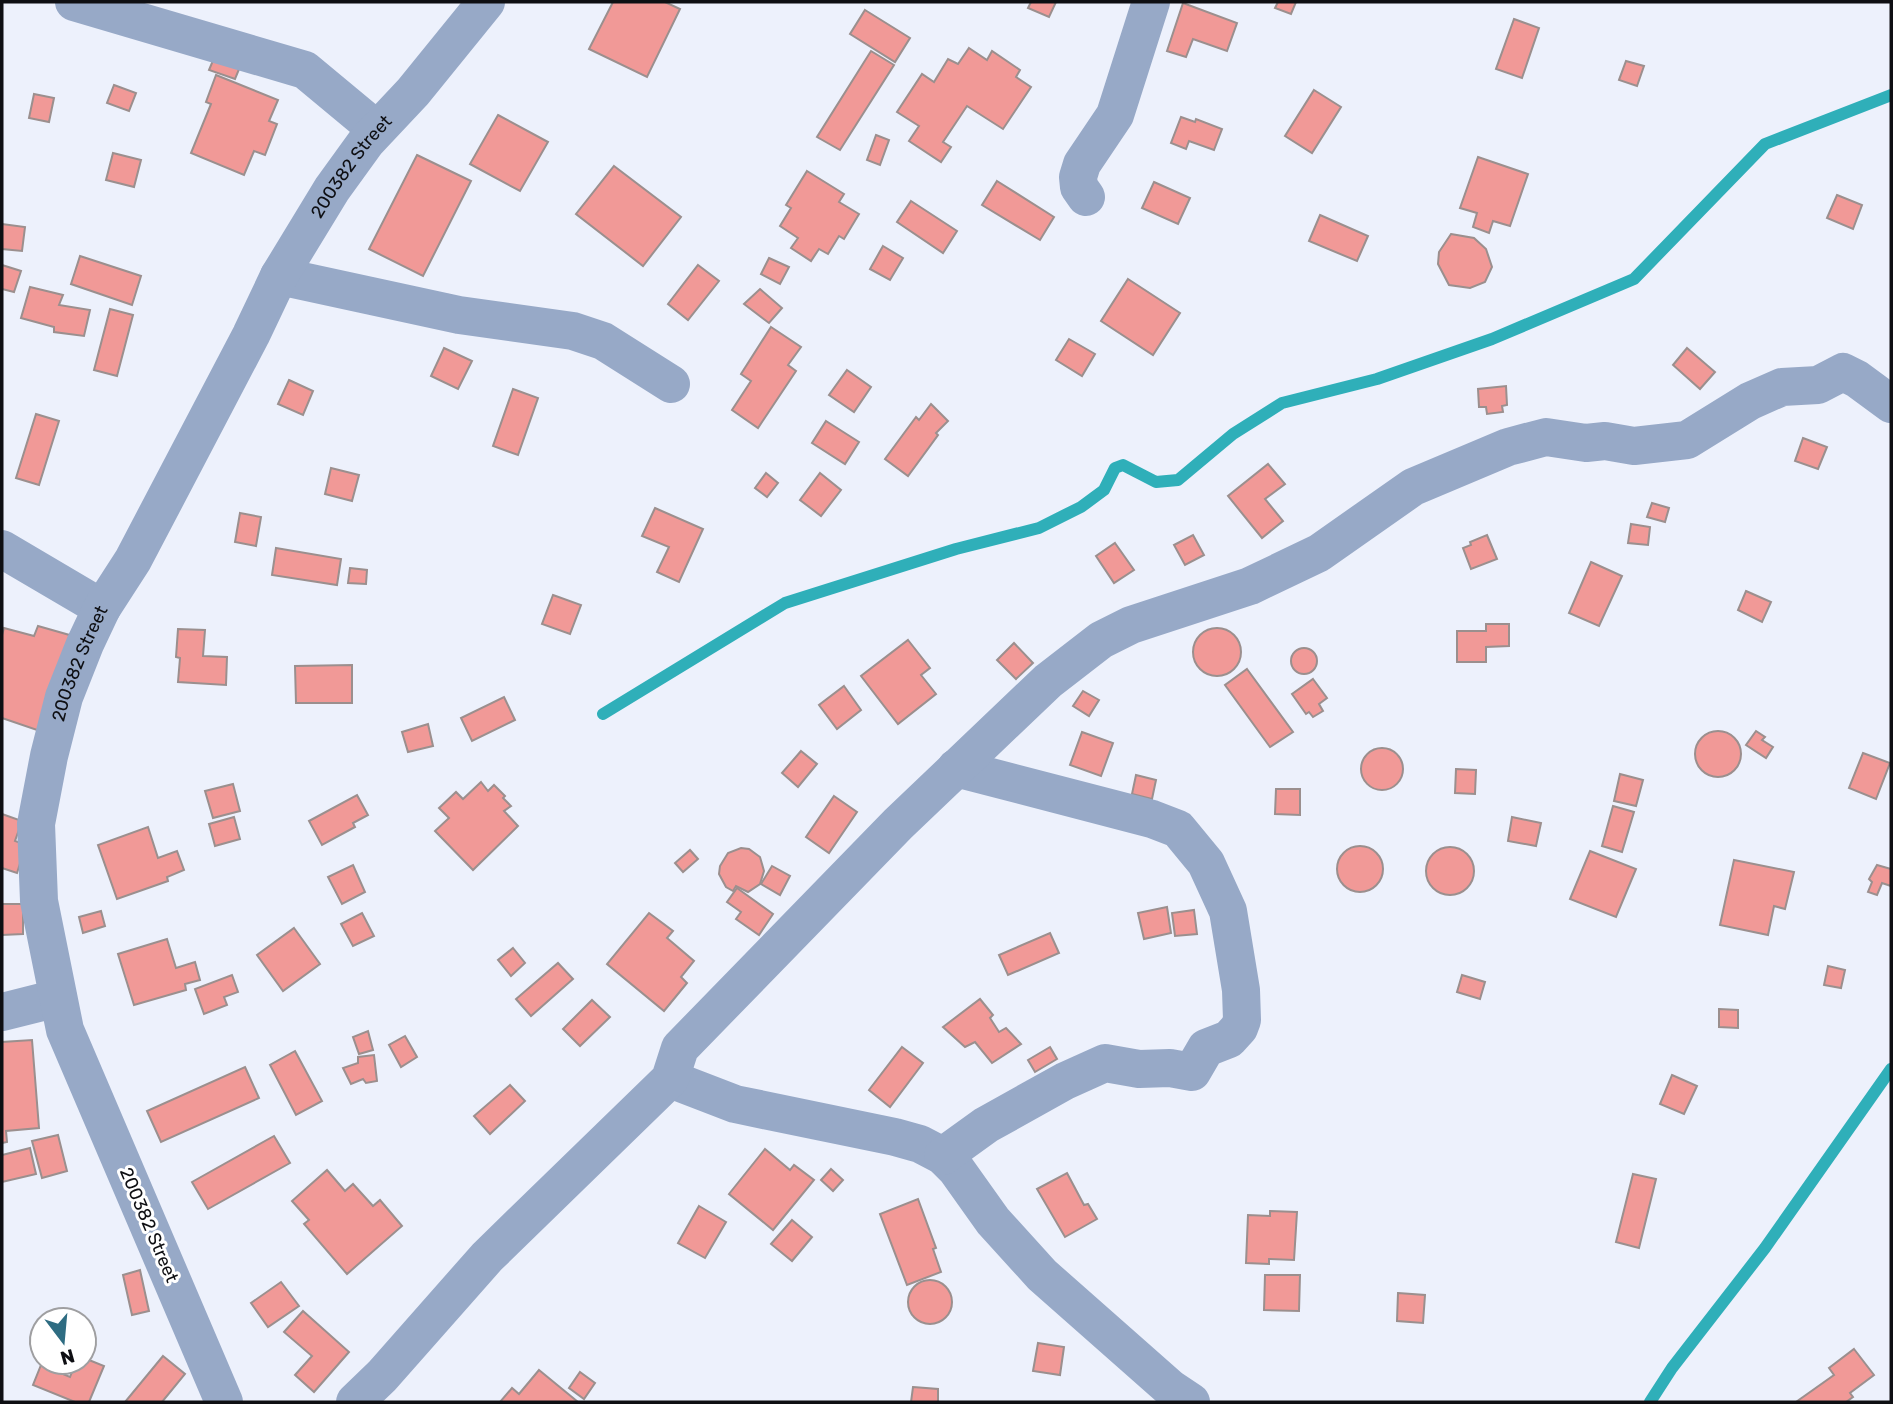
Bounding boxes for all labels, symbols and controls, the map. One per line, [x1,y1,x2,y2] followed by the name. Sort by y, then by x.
[306,111,397,222] street label: 200382 Street
[47,602,112,724] street label: 200382 Street
[115,1164,183,1286] street label: 200382 Street
[28,1306,98,1376] north arrow
[58,1344,77,1370] text: N

